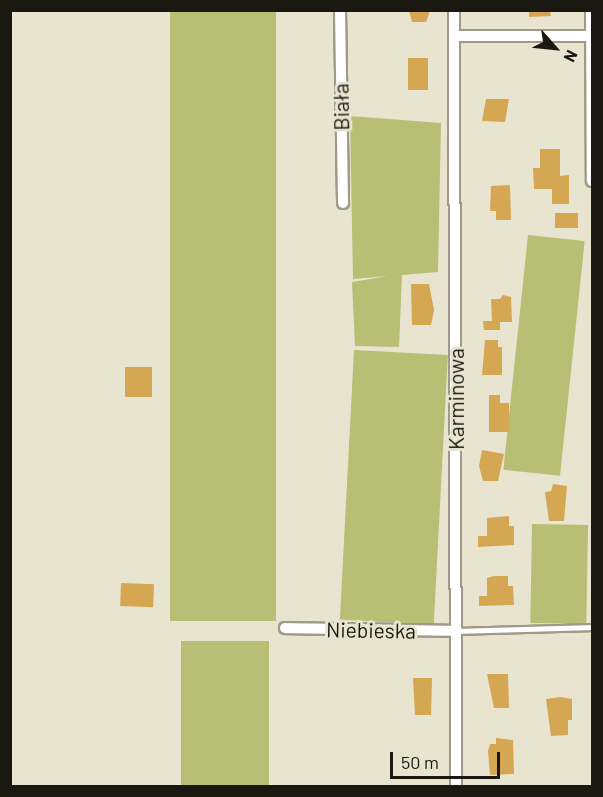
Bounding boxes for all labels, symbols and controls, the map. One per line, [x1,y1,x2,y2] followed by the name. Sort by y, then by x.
[525,18,585,78] north arrow
[561,47,582,65] text: N
[328,83,354,131] street label: Biała
[443,348,469,450] street label: Karminowa
[326,617,416,643] street label: Niebieska
[393,740,502,778] scale bar
[401,751,439,773] text: 50 m

